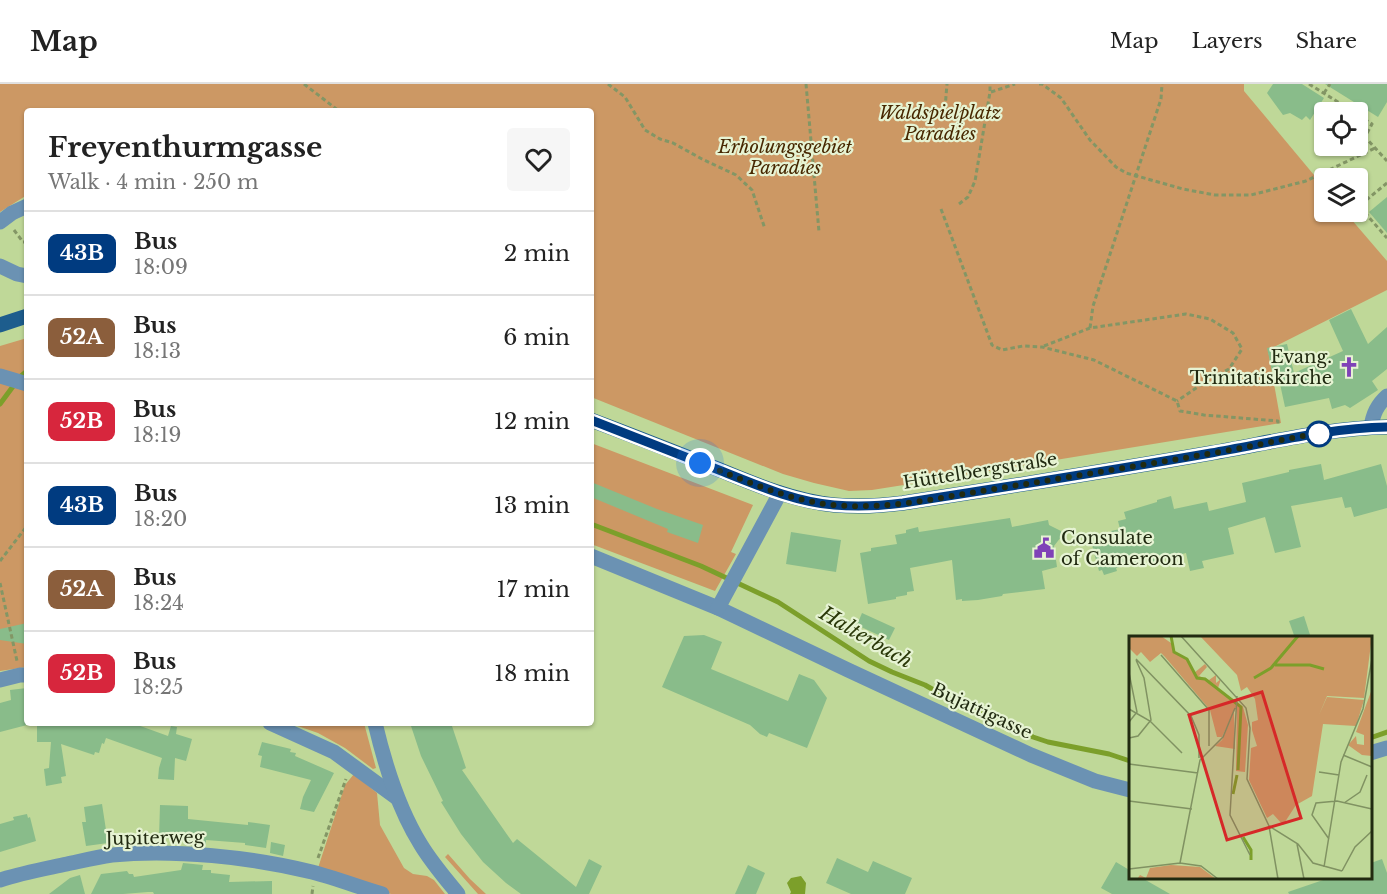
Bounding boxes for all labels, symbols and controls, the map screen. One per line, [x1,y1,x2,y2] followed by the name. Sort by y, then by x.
[30,24,98,59] text: Map
[1110,28,1159,54] text: Map
[1192,28,1263,54] text: Layers
[1296,28,1357,54] text: Share
[879,102,1001,145] park label: Waldspielplatz Paradies
[1314,102,1368,222] map controls
[1314,102,1368,156] button: locate
[507,128,570,191] button: heart
[48,130,322,165] text: Freyenthurmgasse
[717,136,852,179] park label: Erholungsgebiet Paradies
[1314,168,1368,222] button: layers
[48,170,258,194] text: Walk · 4 min · 250 m
[134,228,177,255] text: Bus
[60,240,104,266] text: 43B
[504,240,570,267] text: 2 min
[134,255,188,279] text: 18:09
[133,312,176,339] text: Bus
[60,324,103,350] text: 52A
[503,324,570,351] text: 6 min
[133,339,181,363] text: 18:13
[1190,346,1332,389] place label: Evang. Trinitatiskirche
[1337,355,1361,379] church icon: Evang. Trinitatiskirche
[133,396,176,423] text: Bus
[60,408,103,434] text: 52B
[494,408,570,435] text: 12 min
[1306,421,1332,447] unlabelled marker
[133,423,181,447] text: 18:19
[685,448,715,478] your location
[901,448,1059,494] street label: Hüttelbergstraße
[134,480,177,507] text: Bus
[60,492,104,518] text: 43B
[494,492,570,519] text: 13 min
[134,507,187,531] text: 18:20
[1061,527,1184,570] place label: Consulate of Cameroon
[1032,536,1056,560] public building icon: Consulate of Cameroon
[133,564,176,591] text: Bus
[60,576,103,602] text: 52A
[497,576,570,603] text: 17 min
[133,591,184,615] text: 18:24
[815,600,917,673] water label: Halterbach
[1129,636,1372,879] inset map
[133,648,176,675] text: Bus
[60,660,103,686] text: 52B
[494,660,570,687] text: 18 min
[133,675,183,699] text: 18:25
[928,678,1036,744] street label: Bujattigasse
[103,826,205,850] street label: Jupiterweg

